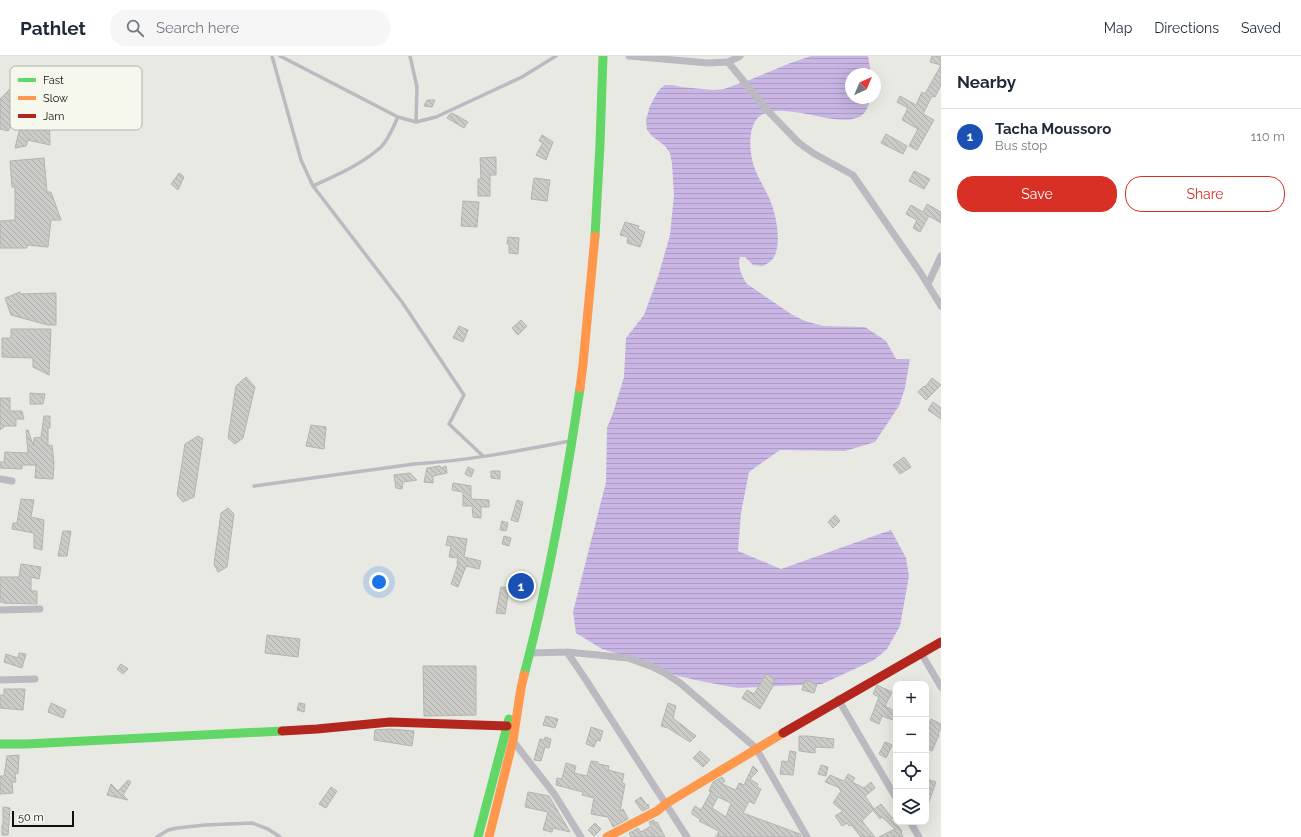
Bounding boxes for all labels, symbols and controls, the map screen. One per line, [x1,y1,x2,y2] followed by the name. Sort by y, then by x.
[110,10,390,46] search box
[20,17,86,39] text: Pathlet
[124,17,146,39] icon: search
[156,19,239,37] text: Search here
[1104,20,1132,36] text: Map
[1154,20,1219,36] text: Directions
[1241,20,1281,36] text: Saved
[10,66,142,130] legend
[845,68,881,104] north arrow
[957,72,1016,92] text: Nearby
[43,74,64,87] text: Fast
[43,92,68,105] text: Slow
[43,110,64,123] text: Jam
[995,120,1111,138] text: Tacha Moussoro
[967,129,973,144] text: 1
[1251,129,1285,144] text: 110 m
[995,138,1047,153] text: Bus stop
[957,176,1117,212] button: Save
[1125,176,1285,212] button: Share
[508,571,534,601] pin: 1
[369,572,389,592] your location
[893,681,929,825] map controls
[893,681,929,717] button: +
[893,717,929,753] button: −
[893,753,929,789] button: locate
[893,789,929,825] button: layers
[12,809,74,828] scale bar
[18,811,44,824] text: 50 m

